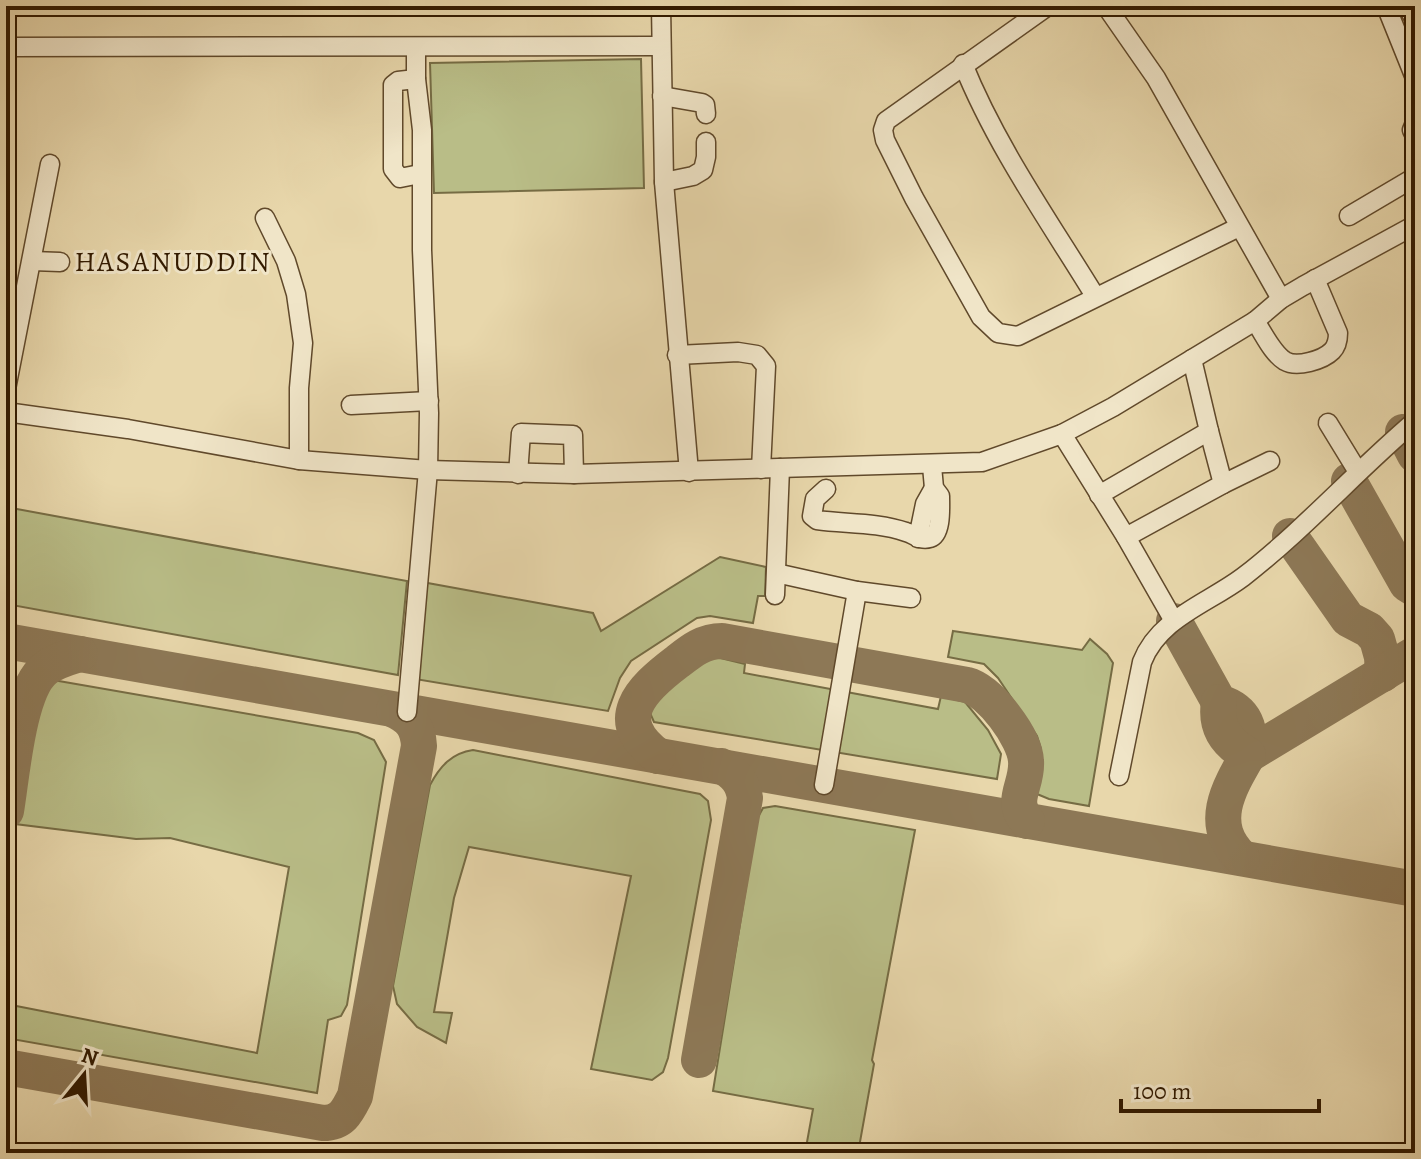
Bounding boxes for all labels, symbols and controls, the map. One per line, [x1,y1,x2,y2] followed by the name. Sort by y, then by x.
[74,243,272,281] district label: HASANUDDIN
[44,1035,124,1115] north arrow
[78,1040,102,1074] text: N
[1121,1063,1319,1113] scale bar
[1133,1075,1192,1107] text: 100 m

